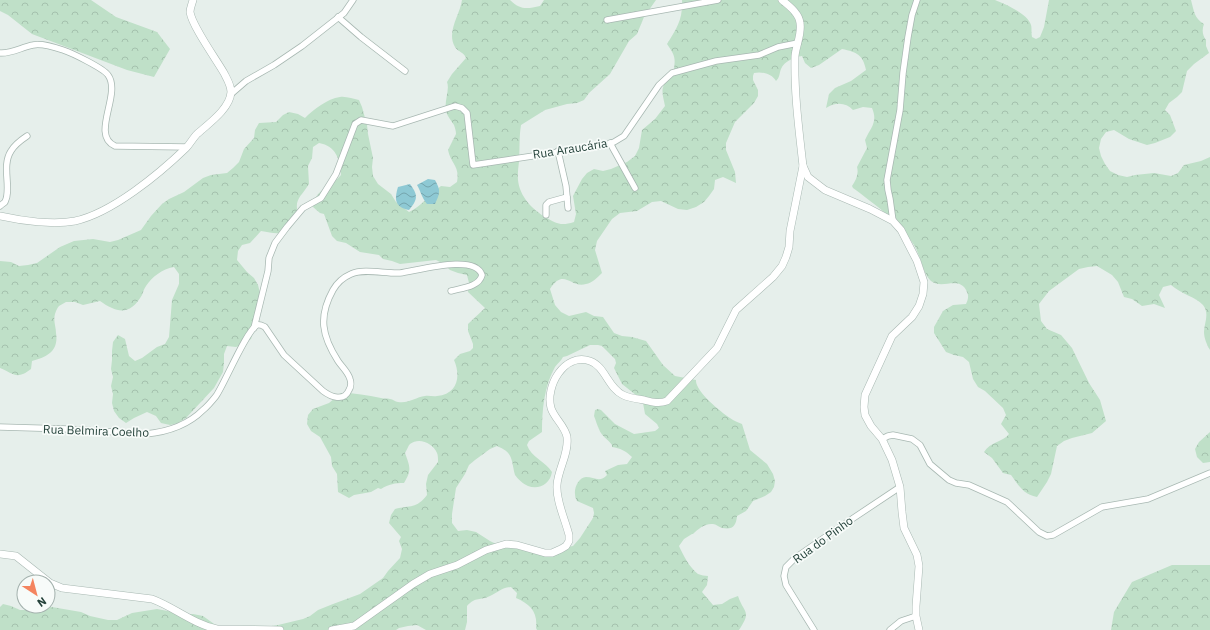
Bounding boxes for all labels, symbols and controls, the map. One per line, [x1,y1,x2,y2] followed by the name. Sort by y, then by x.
[532,135,609,162] street label: Rua Araucária
[43,421,150,440] street label: Rua Belmira Coelho
[790,513,856,566] street label: Rua do Pinho
[16,574,56,614] north arrow
[35,594,49,610] text: N

